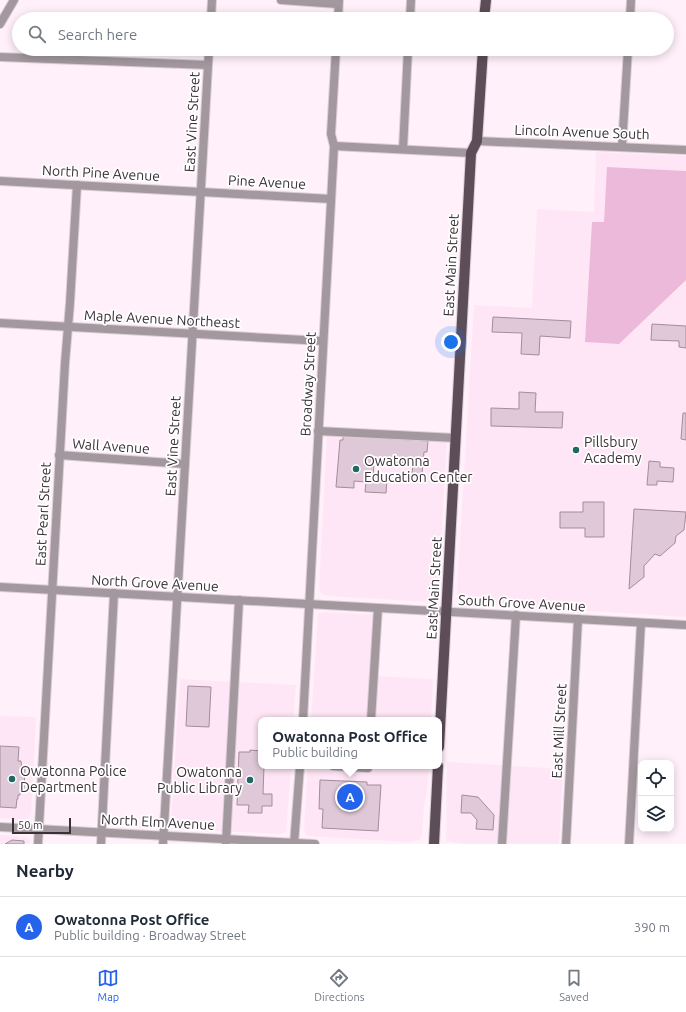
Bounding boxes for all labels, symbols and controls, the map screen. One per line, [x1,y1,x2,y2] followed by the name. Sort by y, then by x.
[12,12,674,56] search box
[26,23,48,45] icon: search
[58,26,137,43] text: Search here
[181,71,203,173] street label: East Vine Street
[514,122,650,142] street label: Lincoln Avenue South
[42,162,160,184] street label: North Pine Avenue
[228,172,306,192] street label: Pine Avenue
[440,213,462,317] street label: East Main Street
[84,307,241,331] street label: Maple Avenue Northeast
[297,331,319,437] street label: Broadway Street
[441,332,461,352] your location
[162,395,184,497] street label: East Vine Street
[584,434,642,466] place label: Pillsbury Academy
[72,435,150,457] street label: Wall Avenue
[571,445,581,455] marker: Pillsbury Academy
[364,453,473,485] place label: Owatonna Education Center
[32,461,54,566] street label: East Pearl Street
[351,464,361,474] marker: Owatonna Education Center
[423,536,445,640] street label: East Main Street
[91,572,219,594] street label: North Grove Avenue
[458,592,586,614] street label: South Grove Avenue
[549,683,570,779] street label: East Mill Street
[258,717,442,769] popup
[272,728,428,745] text: Owatonna Post Office
[272,745,358,759] text: Public building
[638,760,674,832] map controls
[638,760,674,796] button: locate
[20,763,127,795] place label: Owatonna Police Department
[157,764,242,796] place label: Owatonna Public Library
[7,774,17,784] marker: Owatonna Police Department
[245,775,255,785] marker: Owatonna Public Library
[337,782,363,812] pin: A
[638,796,674,832] button: layers
[101,811,215,833] street label: North Elm Avenue
[12,816,71,835] scale bar
[18,819,42,831] text: 50 m
[16,861,74,880] text: Nearby
[54,911,209,928] text: Owatonna Post Office
[24,920,34,934] text: A
[634,920,670,934] text: 390 m
[54,928,246,942] text: Public building · Broadway Street
[97,967,119,1003] tab: Map
[314,967,365,1003] tab: Directions
[559,967,589,1003] tab: Saved

